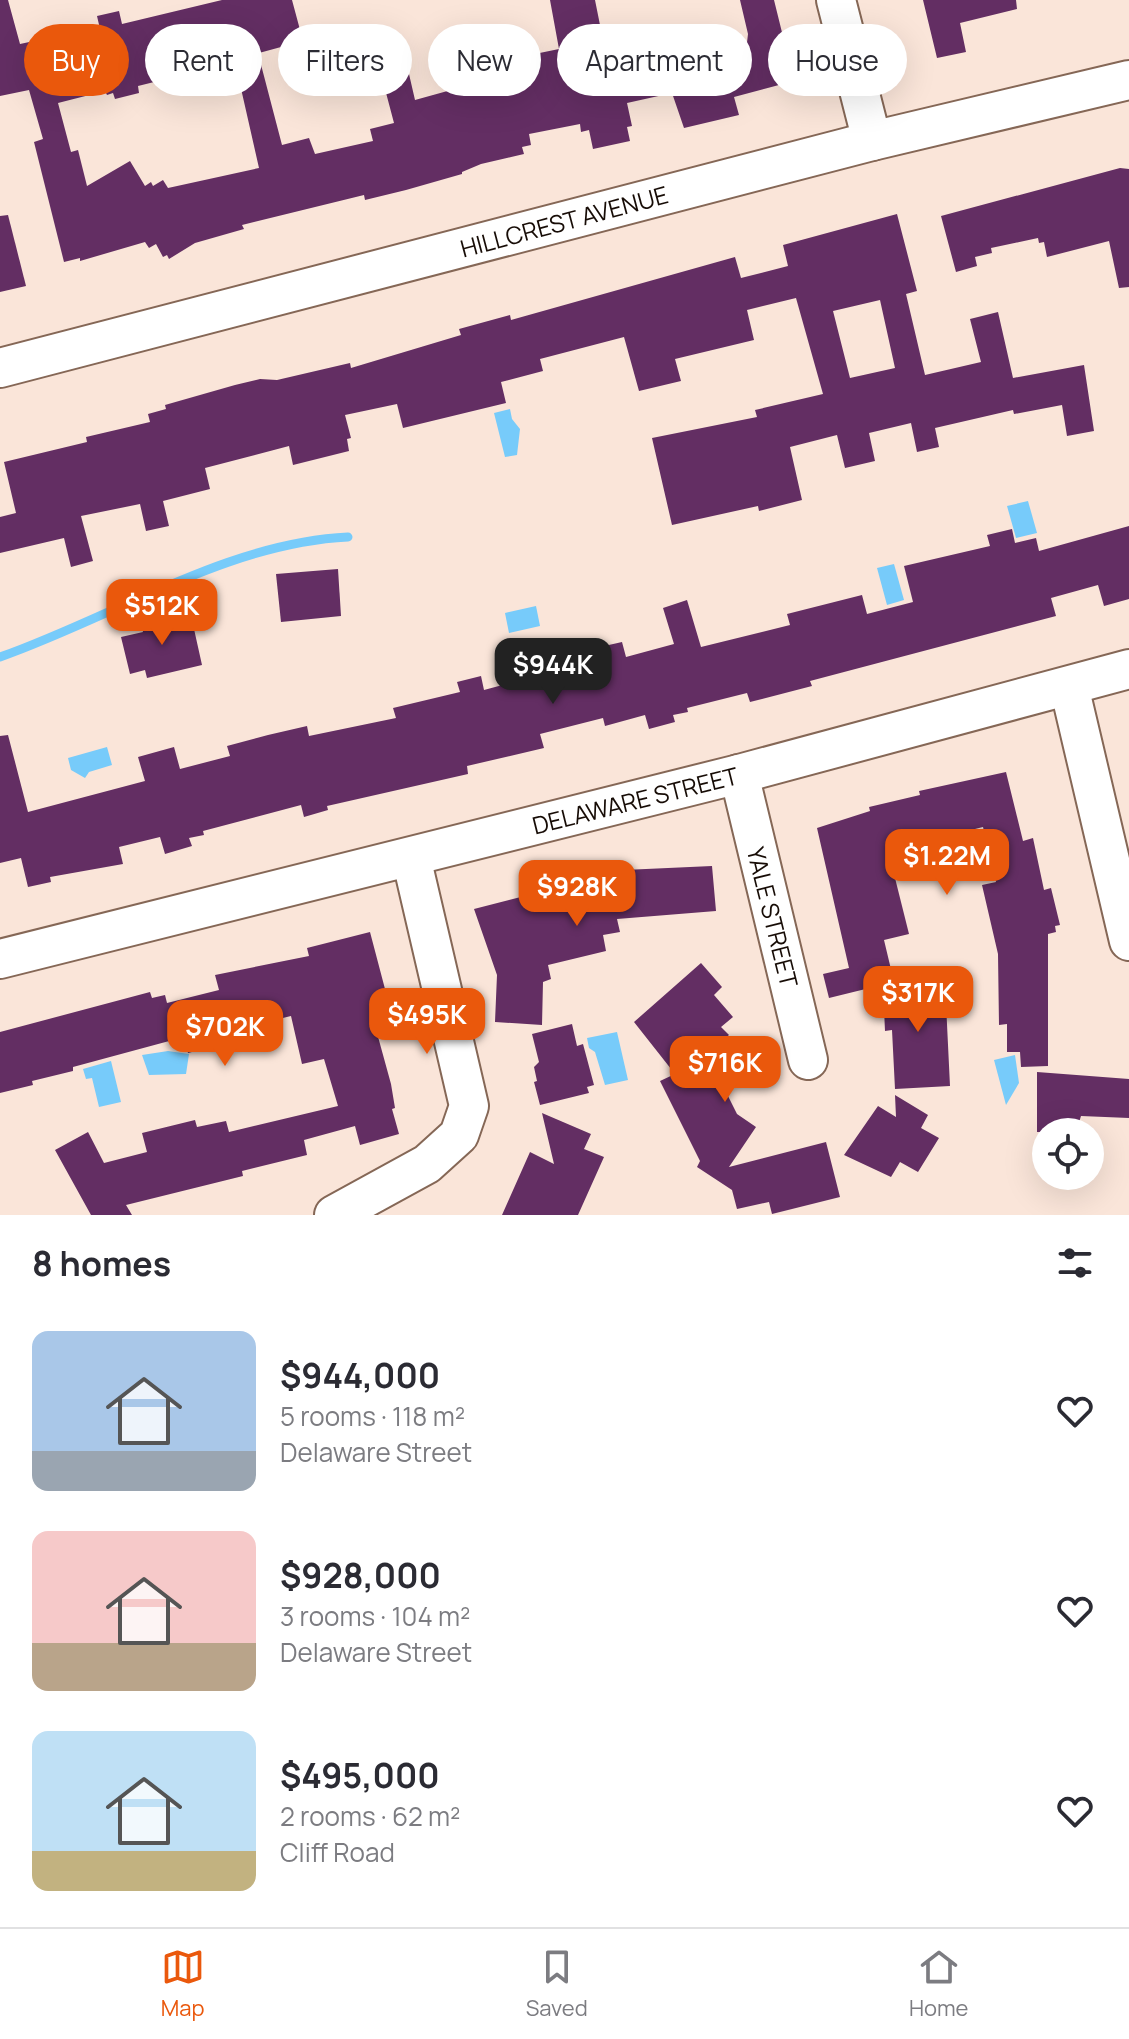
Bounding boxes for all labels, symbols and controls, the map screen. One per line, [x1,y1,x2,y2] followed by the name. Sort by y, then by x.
[24,24,129,96] chip: Buy
[145,24,262,96] chip: Rent
[278,24,412,96] chip: Filters
[428,24,541,96] chip: New
[557,24,752,96] chip: Apartment
[768,24,907,96] chip: House
[457,177,671,265] street label: HILLCREST AVENUE
[106,579,218,647] pin: $512K
[124,587,200,623] text: $512K
[497,638,609,706] pin: $944K
[513,646,593,682] text: $944K
[529,758,742,842] street label: DELAWARE STREET
[882,829,1012,897] pin: $1.22M
[903,837,991,873] text: $1.22M
[740,843,807,991] street label: YALE STREET
[521,860,633,928] pin: $928K
[537,868,617,904] text: $928K
[862,966,974,1034] pin: $317K
[881,974,955,1010] text: $317K
[371,988,483,1056] pin: $495K
[387,996,467,1032] text: $495K
[169,1000,281,1068] pin: $702K
[185,1008,265,1044] text: $702K
[669,1036,781,1104] pin: $716K
[688,1044,762,1080] text: $716K
[1032,1118,1104,1190] map controls
[1032,1118,1104,1190] button: locate
[32,1240,171,1286] text: 8 homes
[1053,1241,1097,1285] icon: filters
[280,1352,440,1398] text: $944,000
[96,1363,192,1459] icon: home
[1053,1389,1097,1433] icon: heart
[280,1398,465,1434] text: 5 rooms · 118 m²
[280,1434,472,1470] text: Delaware Street
[280,1552,441,1598] text: $928,000
[96,1563,192,1659] icon: home
[1053,1589,1097,1633] icon: heart
[280,1598,470,1634] text: 3 rooms · 104 m²
[280,1634,472,1670] text: Delaware Street
[280,1752,440,1798] text: $495,000
[96,1763,192,1859] icon: home
[1053,1789,1097,1833] icon: heart
[280,1798,460,1834] text: 2 rooms · 62 m²
[280,1834,395,1870] text: Cliff Road
[161,1945,205,2023] tab: Map
[526,1945,588,2023] tab: Saved
[909,1945,968,2023] tab: Home

